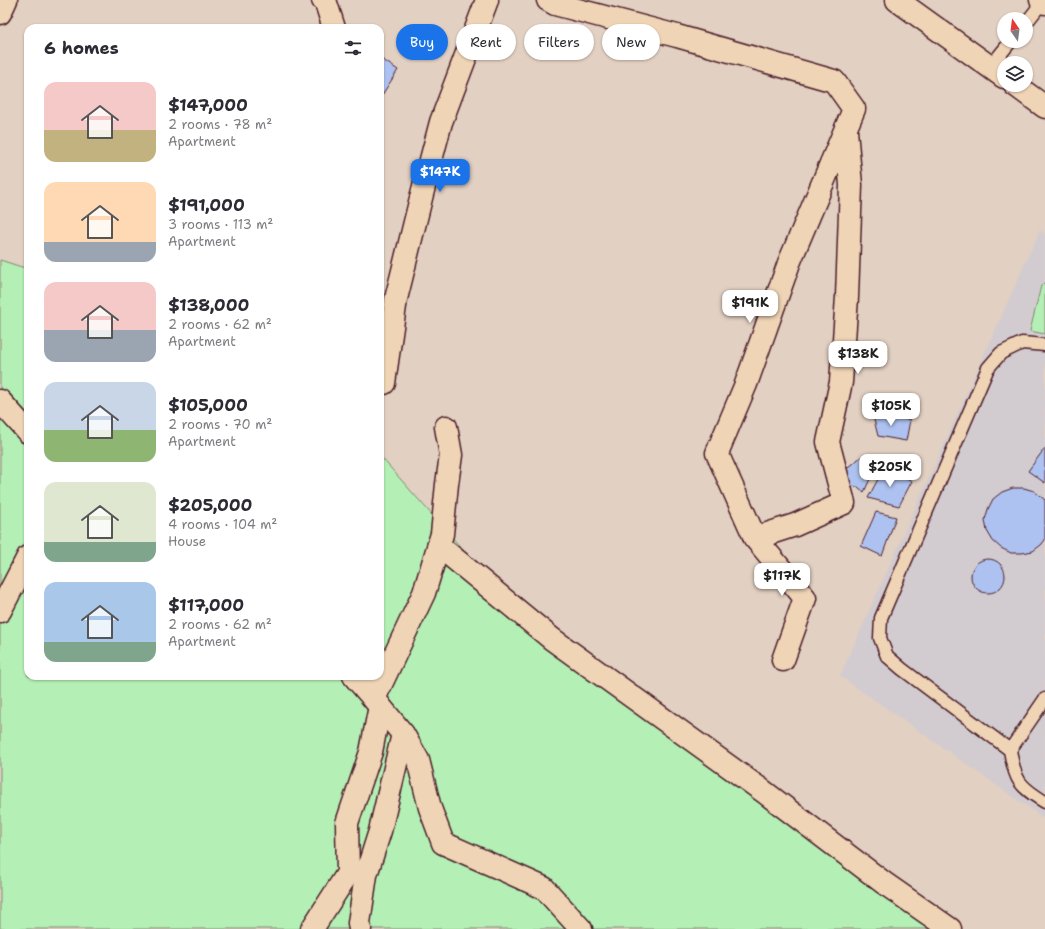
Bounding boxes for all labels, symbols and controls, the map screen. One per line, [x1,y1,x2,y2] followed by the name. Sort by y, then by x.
[997,12,1033,48] north arrow
[997,12,1033,92] map controls
[396,24,448,60] chip: Buy
[456,24,516,60] chip: Rent
[524,24,594,60] chip: Filters
[602,24,660,60] chip: New
[44,37,119,59] text: 6 homes
[342,37,364,59] icon: filters
[997,56,1033,92] button: layers
[168,94,248,116] text: $147,000
[76,98,124,146] icon: home
[168,116,272,133] text: 2 rooms · 78 m²
[168,133,236,150] text: Apartment
[412,159,468,193] pin: $147K
[420,163,460,180] text: $147K
[168,194,245,216] text: $191,000
[76,198,124,246] icon: home
[168,216,273,233] text: 3 rooms · 113 m²
[168,233,236,250] text: Apartment
[722,290,778,324] pin: $191K
[168,294,249,316] text: $138,000
[731,294,769,311] text: $191K
[76,298,124,346] icon: home
[168,316,272,333] text: 2 rooms · 62 m²
[168,333,236,350] text: Apartment
[830,341,886,375] pin: $138K
[837,345,879,362] text: $138K
[863,393,919,427] pin: $105K
[168,394,248,416] text: $105,000
[871,397,911,414] text: $105K
[76,398,124,446] icon: home
[168,416,272,433] text: 2 rooms · 70 m²
[168,433,236,450] text: Apartment
[862,454,918,488] pin: $205K
[868,458,912,475] text: $205K
[168,494,253,516] text: $205,000
[76,498,124,546] icon: home
[168,516,277,533] text: 4 rooms · 104 m²
[168,533,206,550] text: House
[754,563,810,597] pin: $117K
[763,567,801,584] text: $117K
[168,594,244,616] text: $117,000
[76,598,124,646] icon: home
[168,616,272,633] text: 2 rooms · 62 m²
[168,633,236,650] text: Apartment

